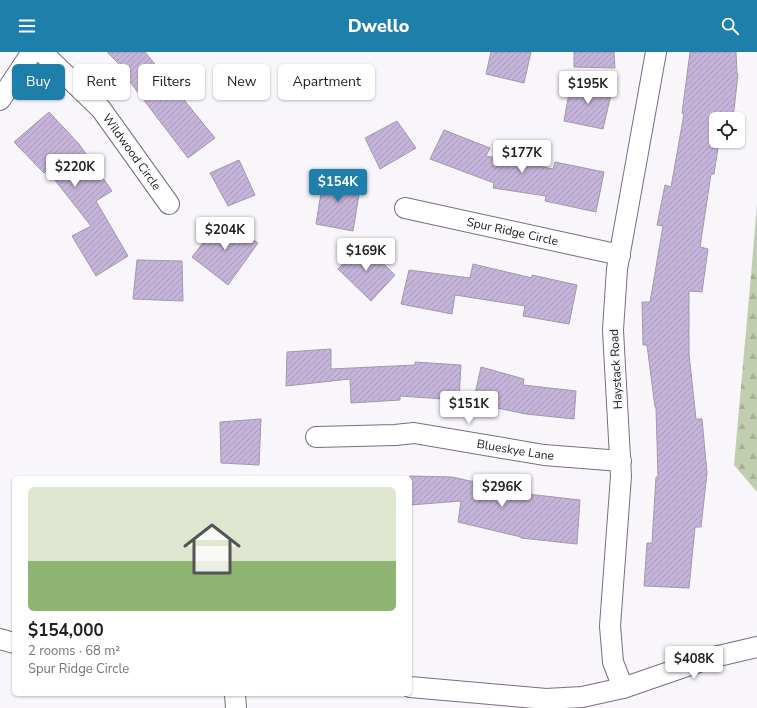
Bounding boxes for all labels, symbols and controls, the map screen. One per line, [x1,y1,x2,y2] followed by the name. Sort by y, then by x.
[348,14,409,38] text: Dwello
[16,15,38,37] icon: menu
[719,15,741,37] icon: search
[12,64,65,100] chip: Buy
[73,64,130,100] chip: Rent
[138,64,205,100] chip: Filters
[213,64,270,100] chip: New
[278,64,375,100] chip: Apartment
[560,71,616,105] pin: $195K
[568,75,608,93] text: $195K
[99,111,165,194] street label: Wildwood Circle
[709,112,745,148] map controls
[709,112,745,148] button: locate
[494,140,550,174] pin: $177K
[502,144,542,162] text: $177K
[47,154,103,188] pin: $220K
[55,158,95,176] text: $220K
[310,169,366,203] pin: $154K
[318,173,358,191] text: $154K
[465,214,560,249] street label: Spur Ridge Circle
[197,217,253,251] pin: $204K
[205,221,245,239] text: $204K
[338,238,394,272] pin: $169K
[346,242,386,260] text: $169K
[606,328,626,410] street label: Haystack Road
[441,391,497,425] pin: $151K
[449,395,489,413] text: $151K
[476,436,555,464] street label: Blueskye Lane
[474,474,530,508] pin: $296K
[482,478,522,496] text: $296K
[176,513,248,585] icon: home
[28,619,104,642] text: $154,000
[28,642,120,660] text: 2 rooms · 68 m²
[666,646,722,680] pin: $408K
[674,650,714,668] text: $408K
[28,660,129,678] text: Spur Ridge Circle

